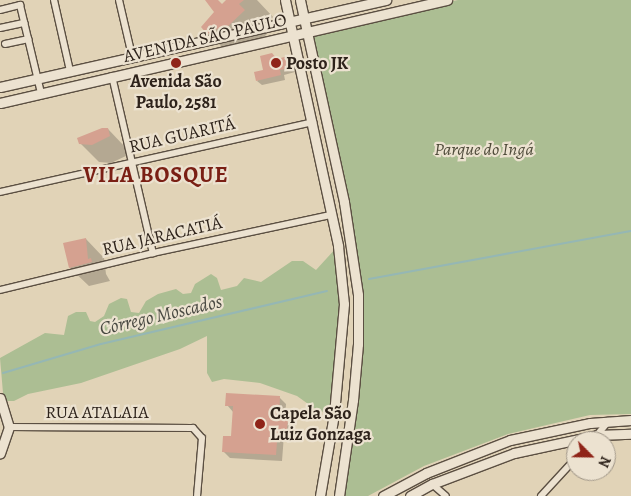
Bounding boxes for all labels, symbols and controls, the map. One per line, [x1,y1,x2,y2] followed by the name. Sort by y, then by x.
[121,9,289,67] street label: AVENIDA SÃO PAULO
[286,52,348,74] place label: Posto JK
[170,57,182,69] marker: Avenida São Paulo, 2581
[270,57,282,69] marker: Posto JK
[130,71,222,114] place label: Avenida São Paulo, 2581
[127,112,237,158] street label: RUA GUARITÁ
[434,138,534,160] park label: Parque do Ingá
[82,163,230,189] district label: VILA BOSQUE
[100,212,224,260] street label: RUA JARACATIÁ
[98,291,224,341] water label: Córrego Moscados
[45,401,149,423] street label: RUA ATALAIA
[270,403,371,446] place label: Capela São Luiz Gonzaga
[254,418,266,430] marker: Capela São Luiz Gonzaga
[566,431,616,481] north arrow
[594,453,615,470] text: N

